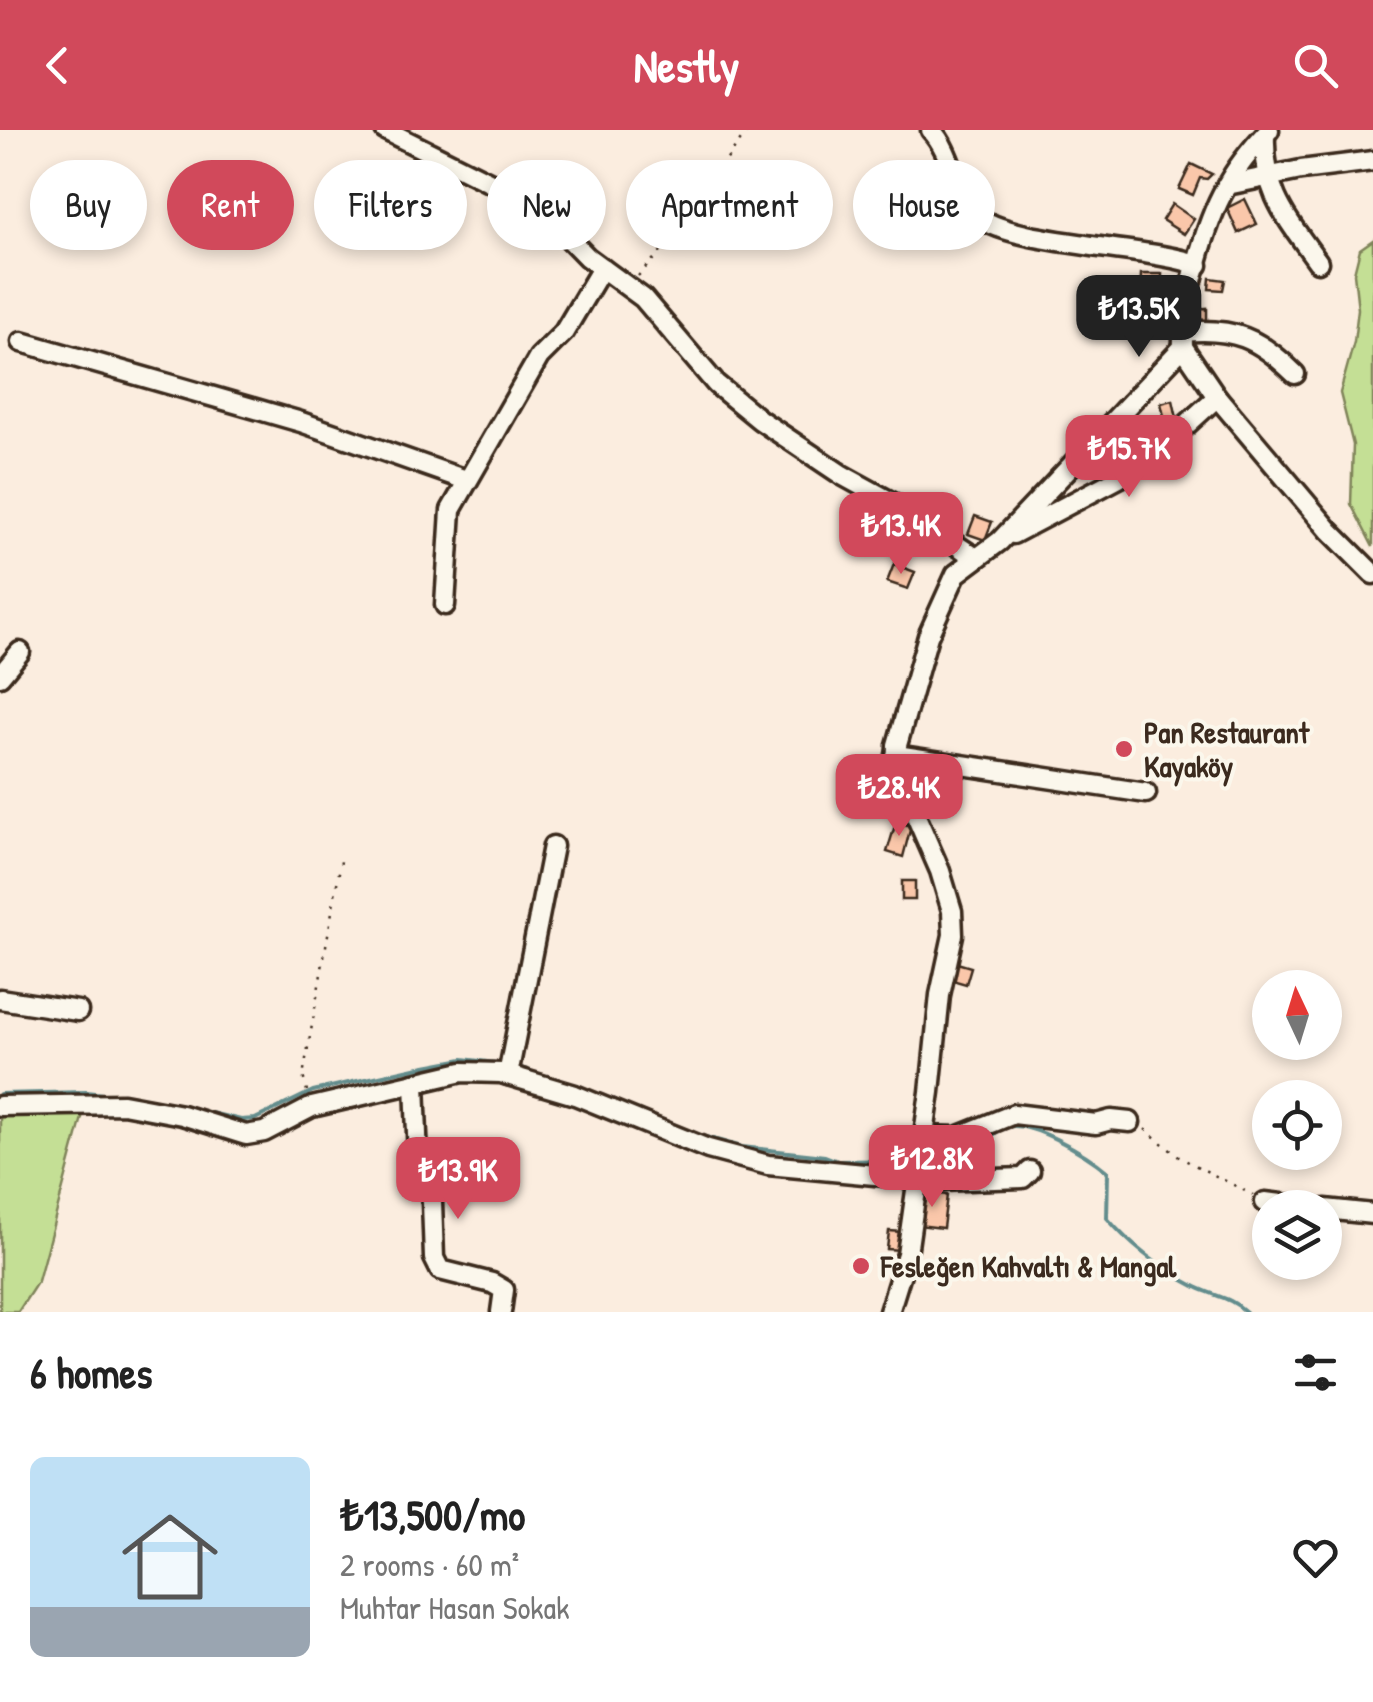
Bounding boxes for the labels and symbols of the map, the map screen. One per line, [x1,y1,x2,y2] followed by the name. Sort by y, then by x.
[1058,275,1220,360] pin: ₺13.5K
[1048,415,1210,500] pin: ₺15.7K
[820,492,982,577] pin: ₺13.4K
[1144,712,1311,787] place label: Pan Restaurant Kayaköy
[1113,738,1135,760] marker: Pan Restaurant Kayaköy
[818,754,980,839] pin: ₺28.4K
[1252,970,1342,1060] north arrow
[851,1125,1013,1210] pin: ₺12.8K
[377,1137,539,1222] pin: ₺13.9K
[880,1246,1177,1287] place label: Fesleğen Kahvaltı & Mangal
[850,1255,872,1277] marker: Fesleğen Kahvaltı & Mangal

